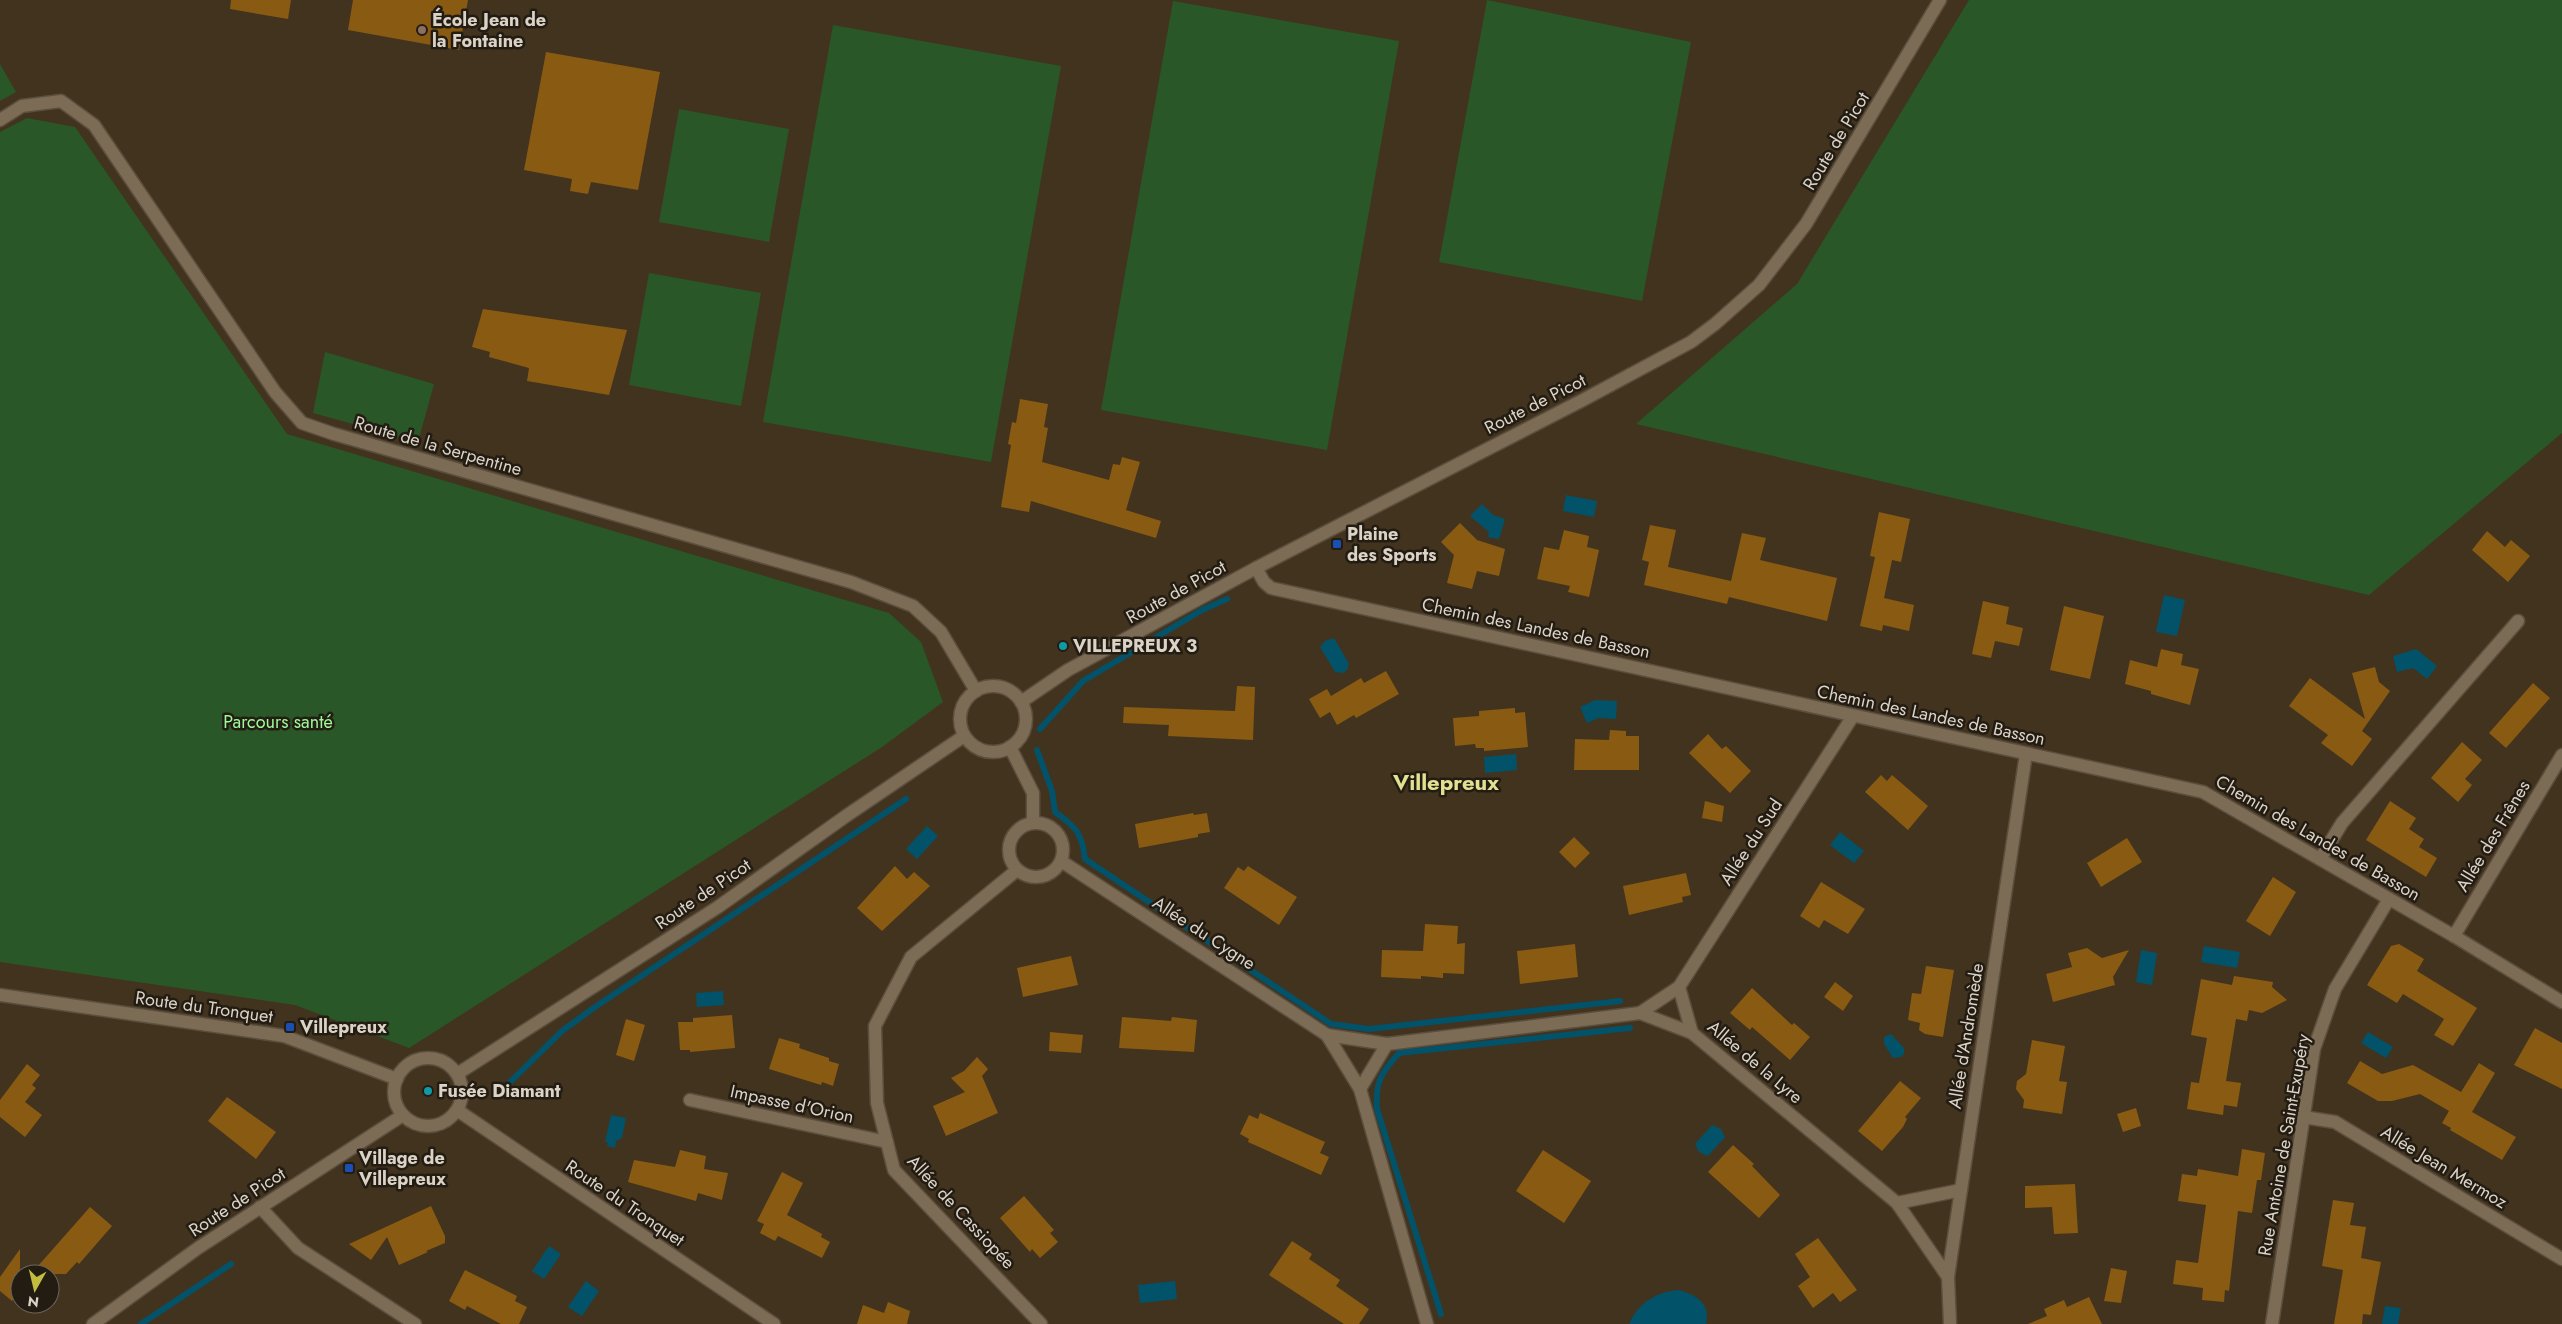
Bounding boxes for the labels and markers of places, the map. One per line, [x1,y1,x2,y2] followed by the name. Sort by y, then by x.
[432,7,546,54] place label: École Jean de la Fontaine
[416,24,428,36] marker: École Jean de la Fontaine
[1347,521,1436,568] place label: Plaine des Sports
[1331,538,1343,550] marker: Plaine des Sports
[1072,633,1197,659] place label: VILLEPREUX 3
[1057,640,1069,652] marker: VILLEPREUX 3
[299,1014,387,1040] place label: Villepreux
[284,1021,296,1033] marker: Villepreux
[438,1078,561,1104] place label: Fusée Diamant
[422,1085,434,1097] marker: Fusée Diamant
[358,1145,446,1192] place label: Village de Villepreux
[343,1162,355,1174] marker: Village de Villepreux

